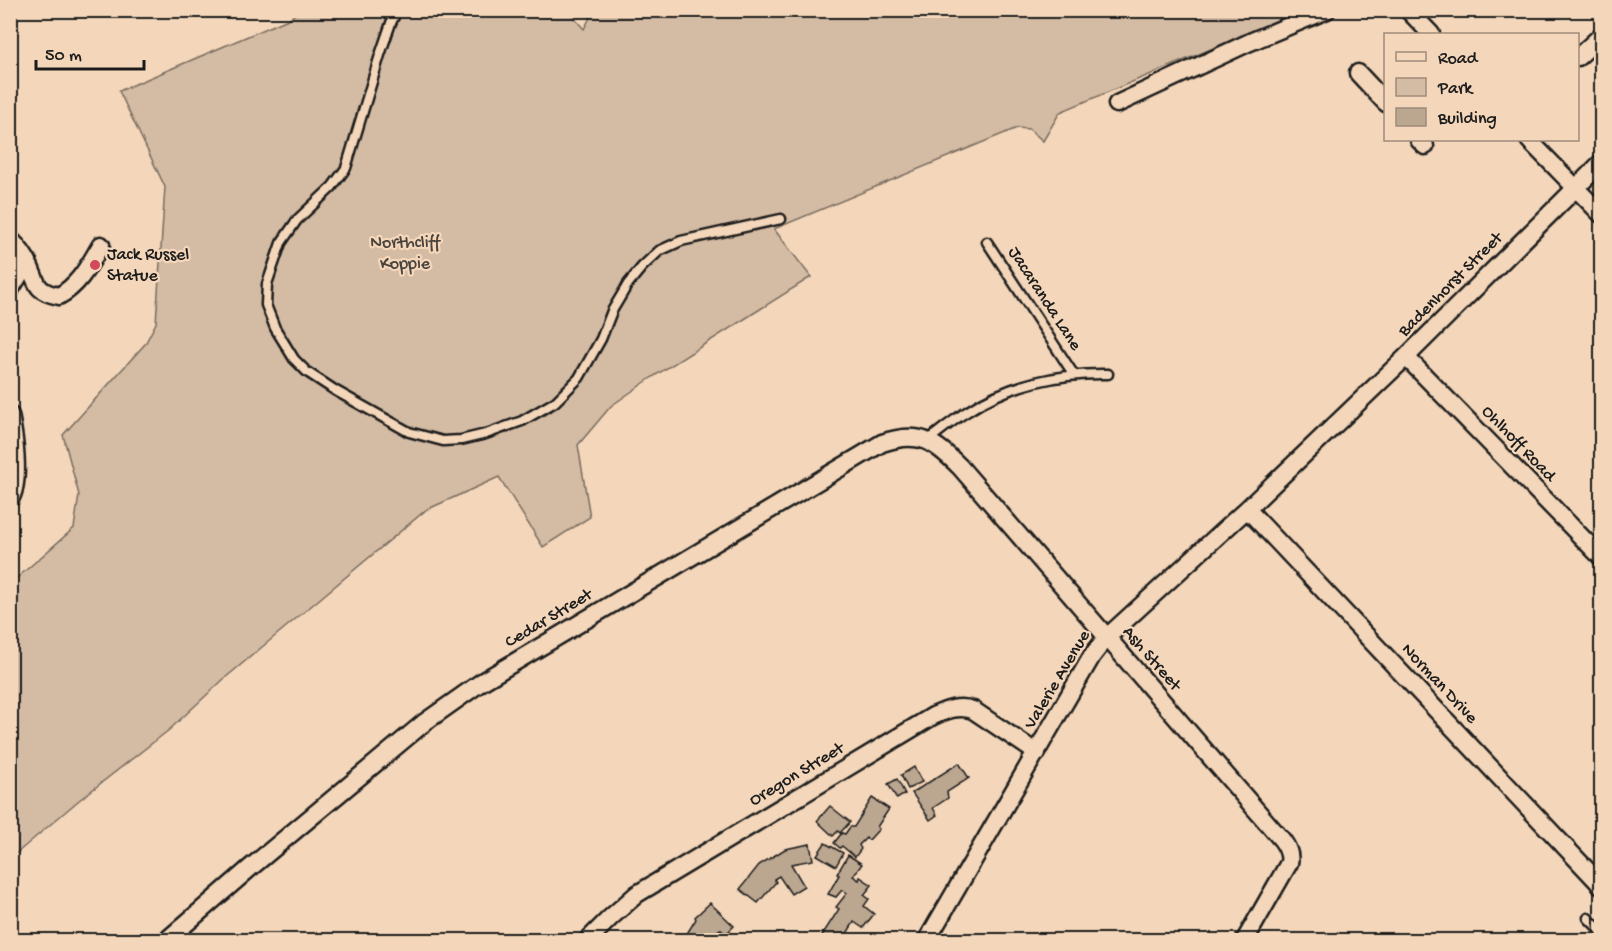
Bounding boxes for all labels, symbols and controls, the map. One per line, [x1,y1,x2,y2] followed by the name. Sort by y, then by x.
[36,33,144,71] scale bar
[1384,33,1579,141] legend
[45,46,82,67] text: 50 m
[1438,49,1479,70] text: Road
[1437,79,1474,100] text: Park
[1437,109,1497,130] text: Building
[1394,227,1509,342] street label: Badenhorst Street
[370,233,441,275] park label: Northcliff Koppie
[1003,243,1086,356] street label: Jacaranda Lane
[107,245,189,287] place label: Jack Russel Statue
[88,258,102,272] marker: Jack Russel Statue
[1476,401,1561,488] street label: Ohlhoff Road
[501,584,598,653] street label: Cedar Street
[1117,622,1186,697] street label: Ash Street
[1020,626,1096,734] street label: Valerie Avenue
[1396,639,1482,729] street label: Norman Drive
[746,738,850,812] street label: Oregon Street

